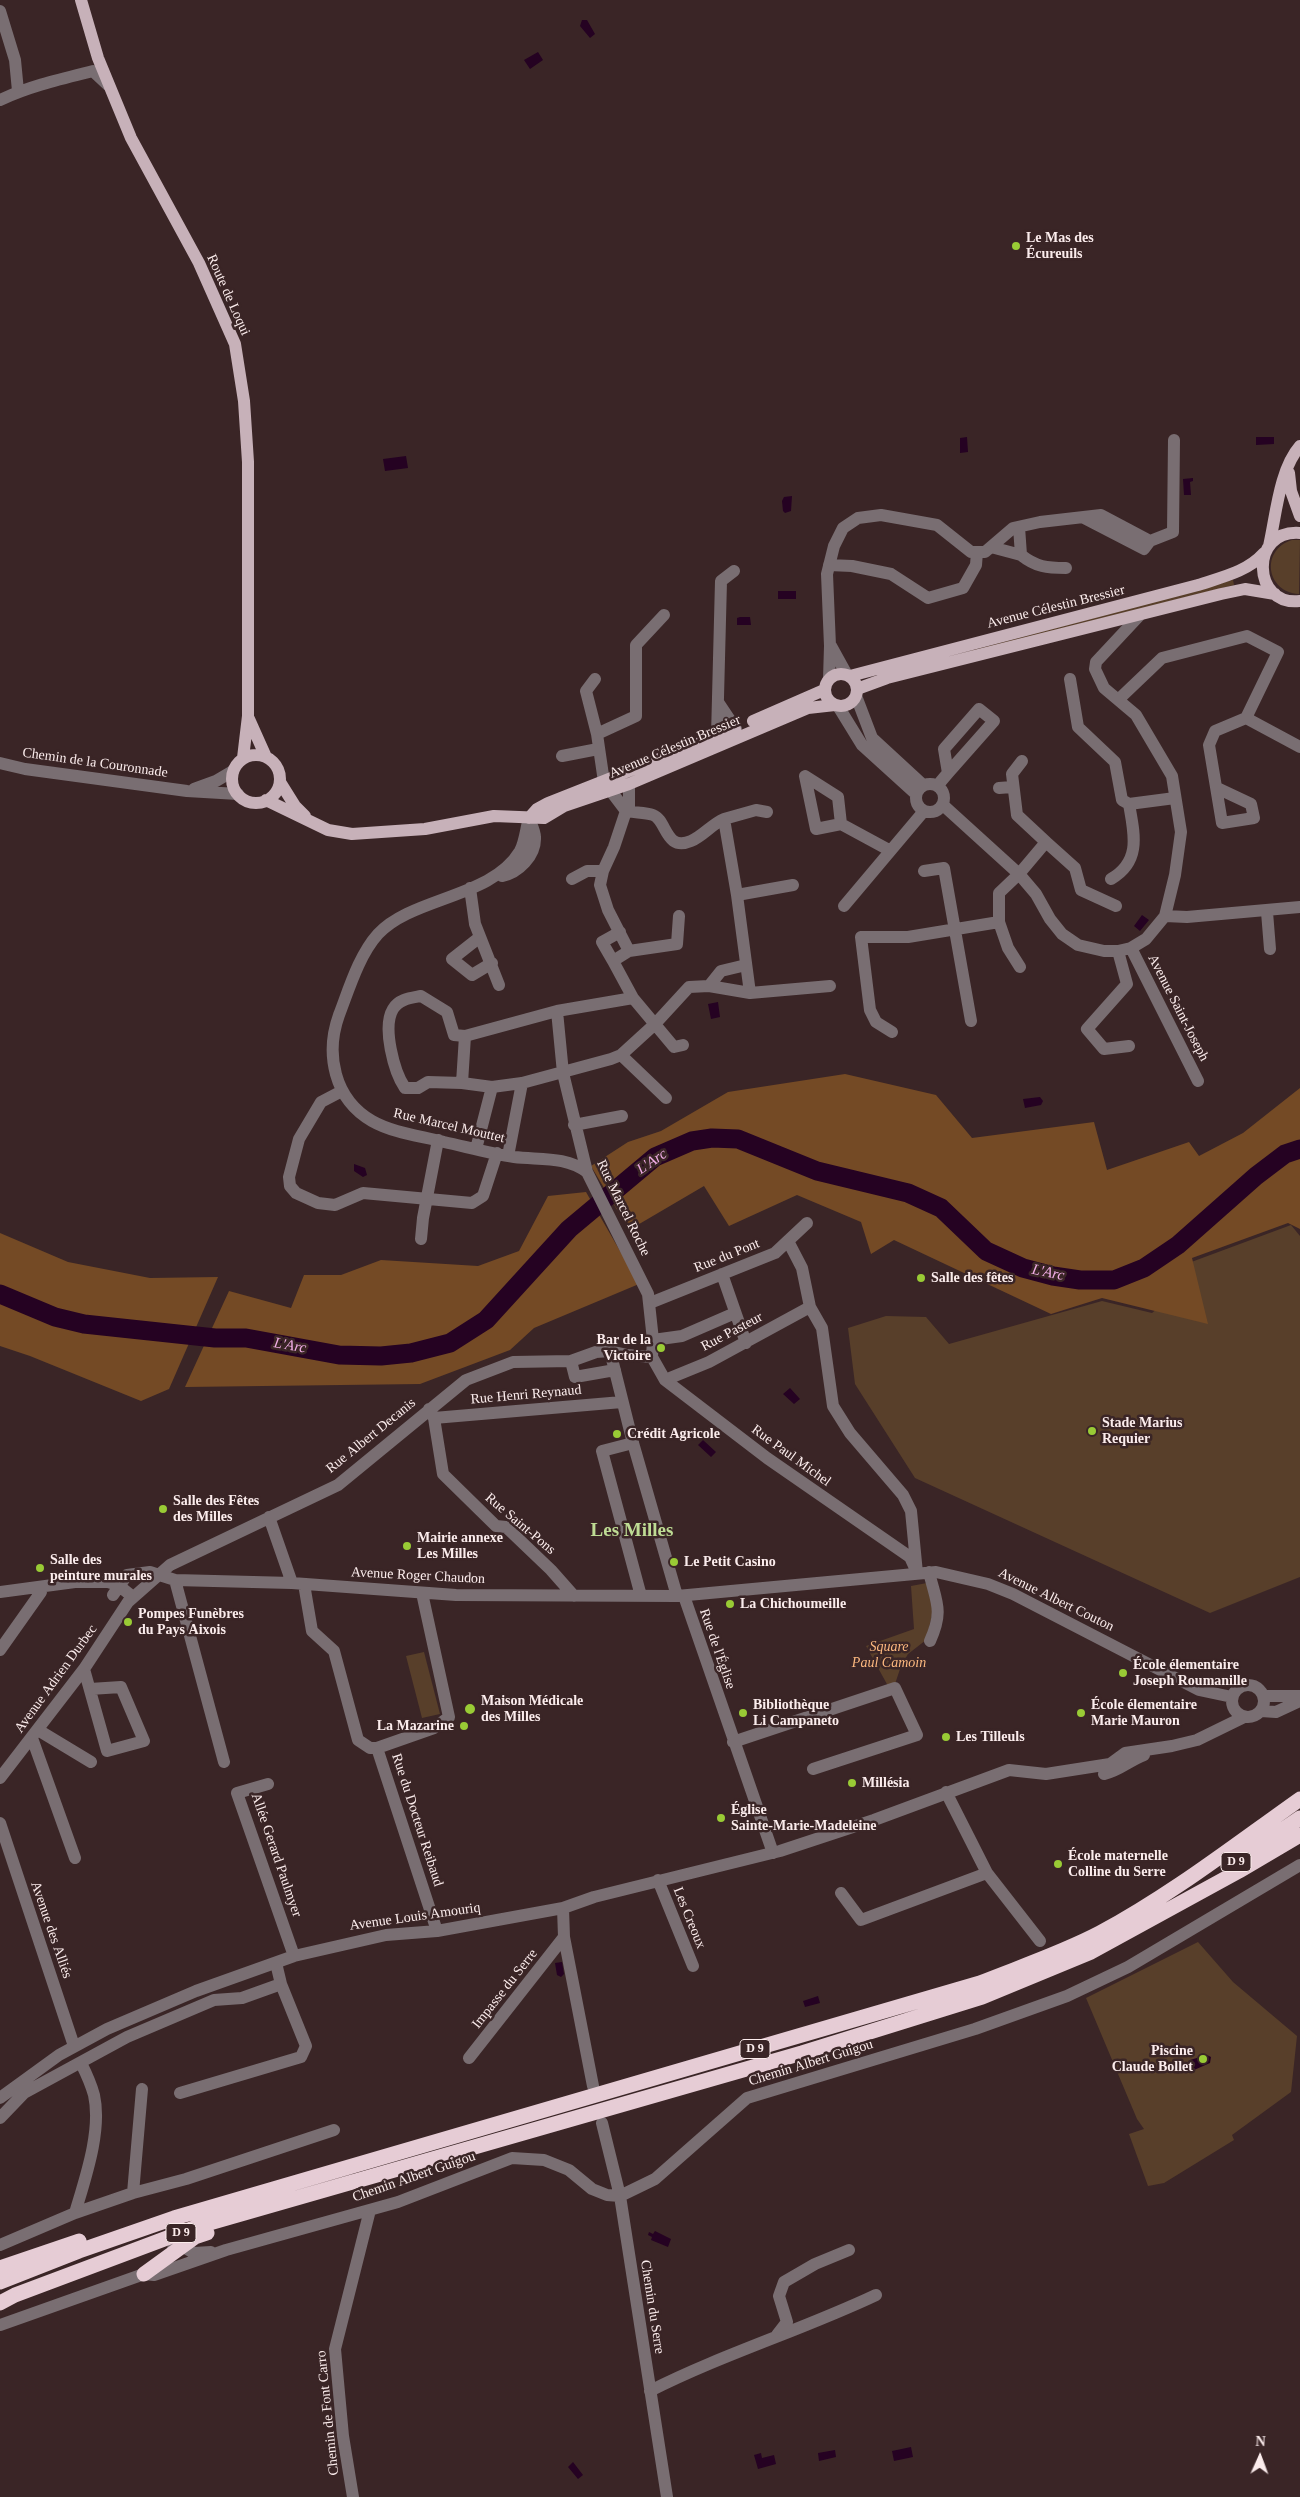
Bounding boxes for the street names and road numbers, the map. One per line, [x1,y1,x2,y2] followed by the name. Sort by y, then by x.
[203,252,253,338] street label: Route de Loqui
[985,582,1127,632] street label: Avenue Célestin Bressier
[607,712,743,782] street label: Avenue Célestin Bressier
[21,744,169,782] street label: Chemin de la Couronnade
[1144,952,1212,1064] street label: Avenue Saint-Joseph
[392,1105,506,1147] street label: Rue Marcel Mouttet
[592,1157,654,1259] street label: Rue Marcel Roche
[692,1235,762,1277] street label: Rue du Pont
[698,1309,766,1355] street label: Rue Pasteur
[470,1382,582,1408] street label: Rue Henri Reynaud
[323,1395,419,1477] street label: Rue Albert Decanis
[748,1422,834,1490] street label: Rue Paul Michel
[481,1490,559,1558] street label: Rue Saint-Pons
[351,1564,485,1588] street label: Avenue Roger Chaudon
[995,1565,1117,1635] street label: Avenue Albert Couton
[695,1606,739,1692] street label: Rue de l'Église
[11,1622,101,1736] street label: Avenue Adrien Durbec
[388,1751,446,1889] street label: Rue du Docteur Reibaud
[247,1791,305,1919] street label: Allée Gerard Paulmyer
[1221,1852,1251,1871] road number: D 9
[27,1879,75,1981] street label: Avenue des Alliés
[669,1885,709,1951] street label: Les Creoux
[349,1900,481,1934] street label: Avenue Louis Amouriq
[469,1946,541,2032] street label: Impasse du Serre
[747,2036,875,2090] street label: Chemin Albert Guigou
[740,2040,770,2058] road number: D 9
[350,2148,478,2206] street label: Chemin Albert Guigou
[166,2224,196,2242] road number: D 9
[636,2259,668,2355] street label: Chemin du Serre
[313,2350,343,2476] street label: Chemin de Font Carro

